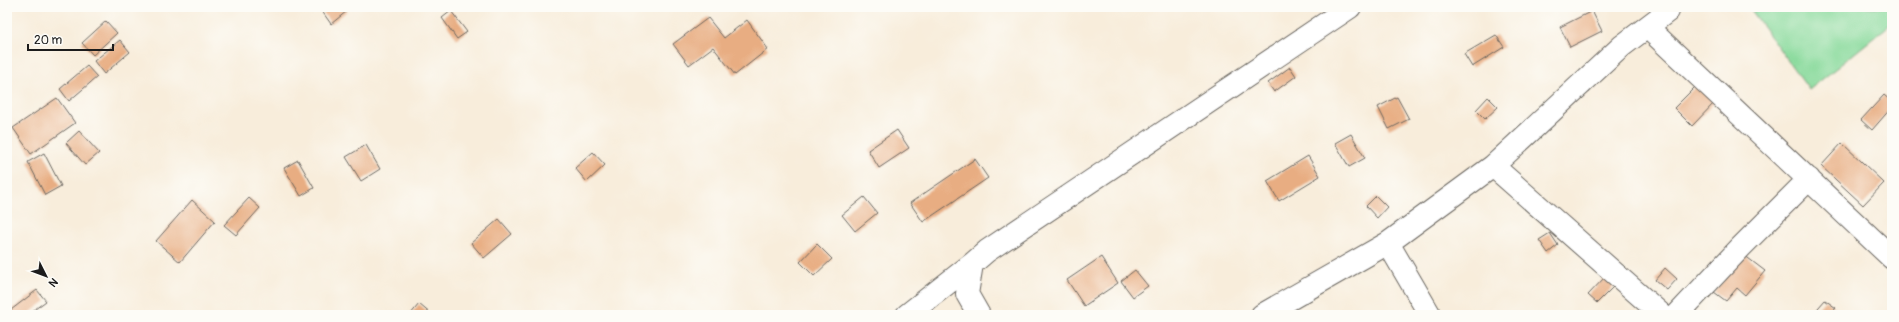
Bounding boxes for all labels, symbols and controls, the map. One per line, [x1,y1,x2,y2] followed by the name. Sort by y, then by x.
[28,26,113,52] scale bar
[34,33,63,48] text: 20 m
[26,256,66,296] north arrow
[45,275,60,290] text: N

